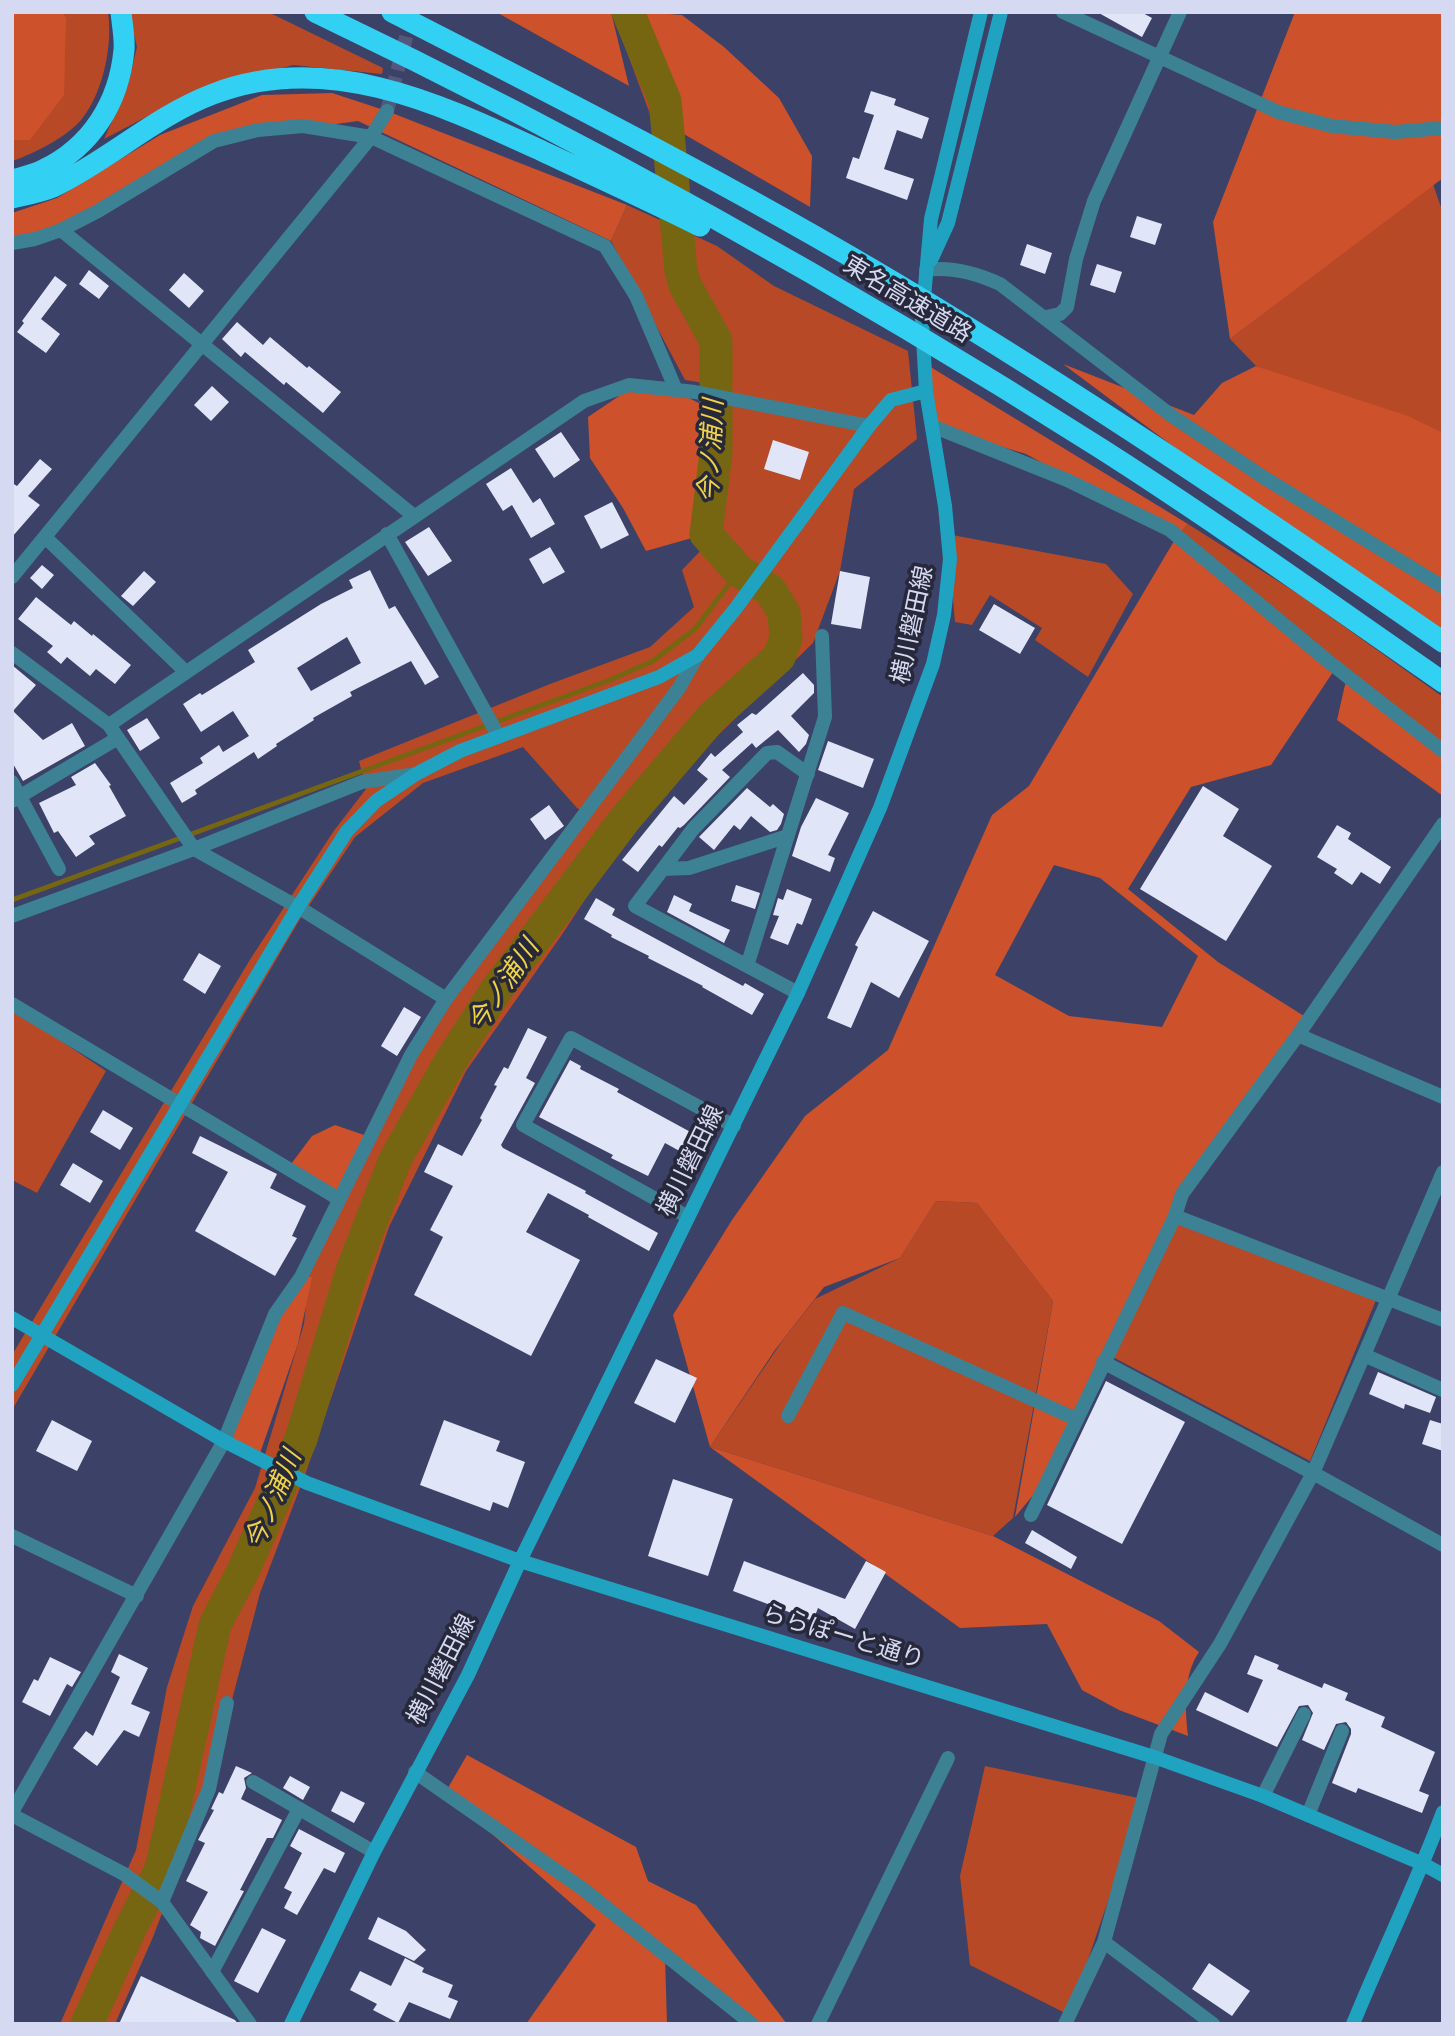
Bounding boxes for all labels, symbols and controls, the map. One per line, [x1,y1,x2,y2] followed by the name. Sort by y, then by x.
[838,251,976,349] street label: 東名高速道路
[694,398,730,504] water label: 今ノ浦川
[886,563,940,687] street label: 横川磐田線
[462,934,546,1038] water label: 今ノ浦川
[652,1101,730,1221] street label: 横川磐田線
[239,1446,309,1554] water label: 今ノ浦川
[758,1599,928,1675] street label: ららぽーと通り
[402,1610,482,1730] street label: 横川磐田線

